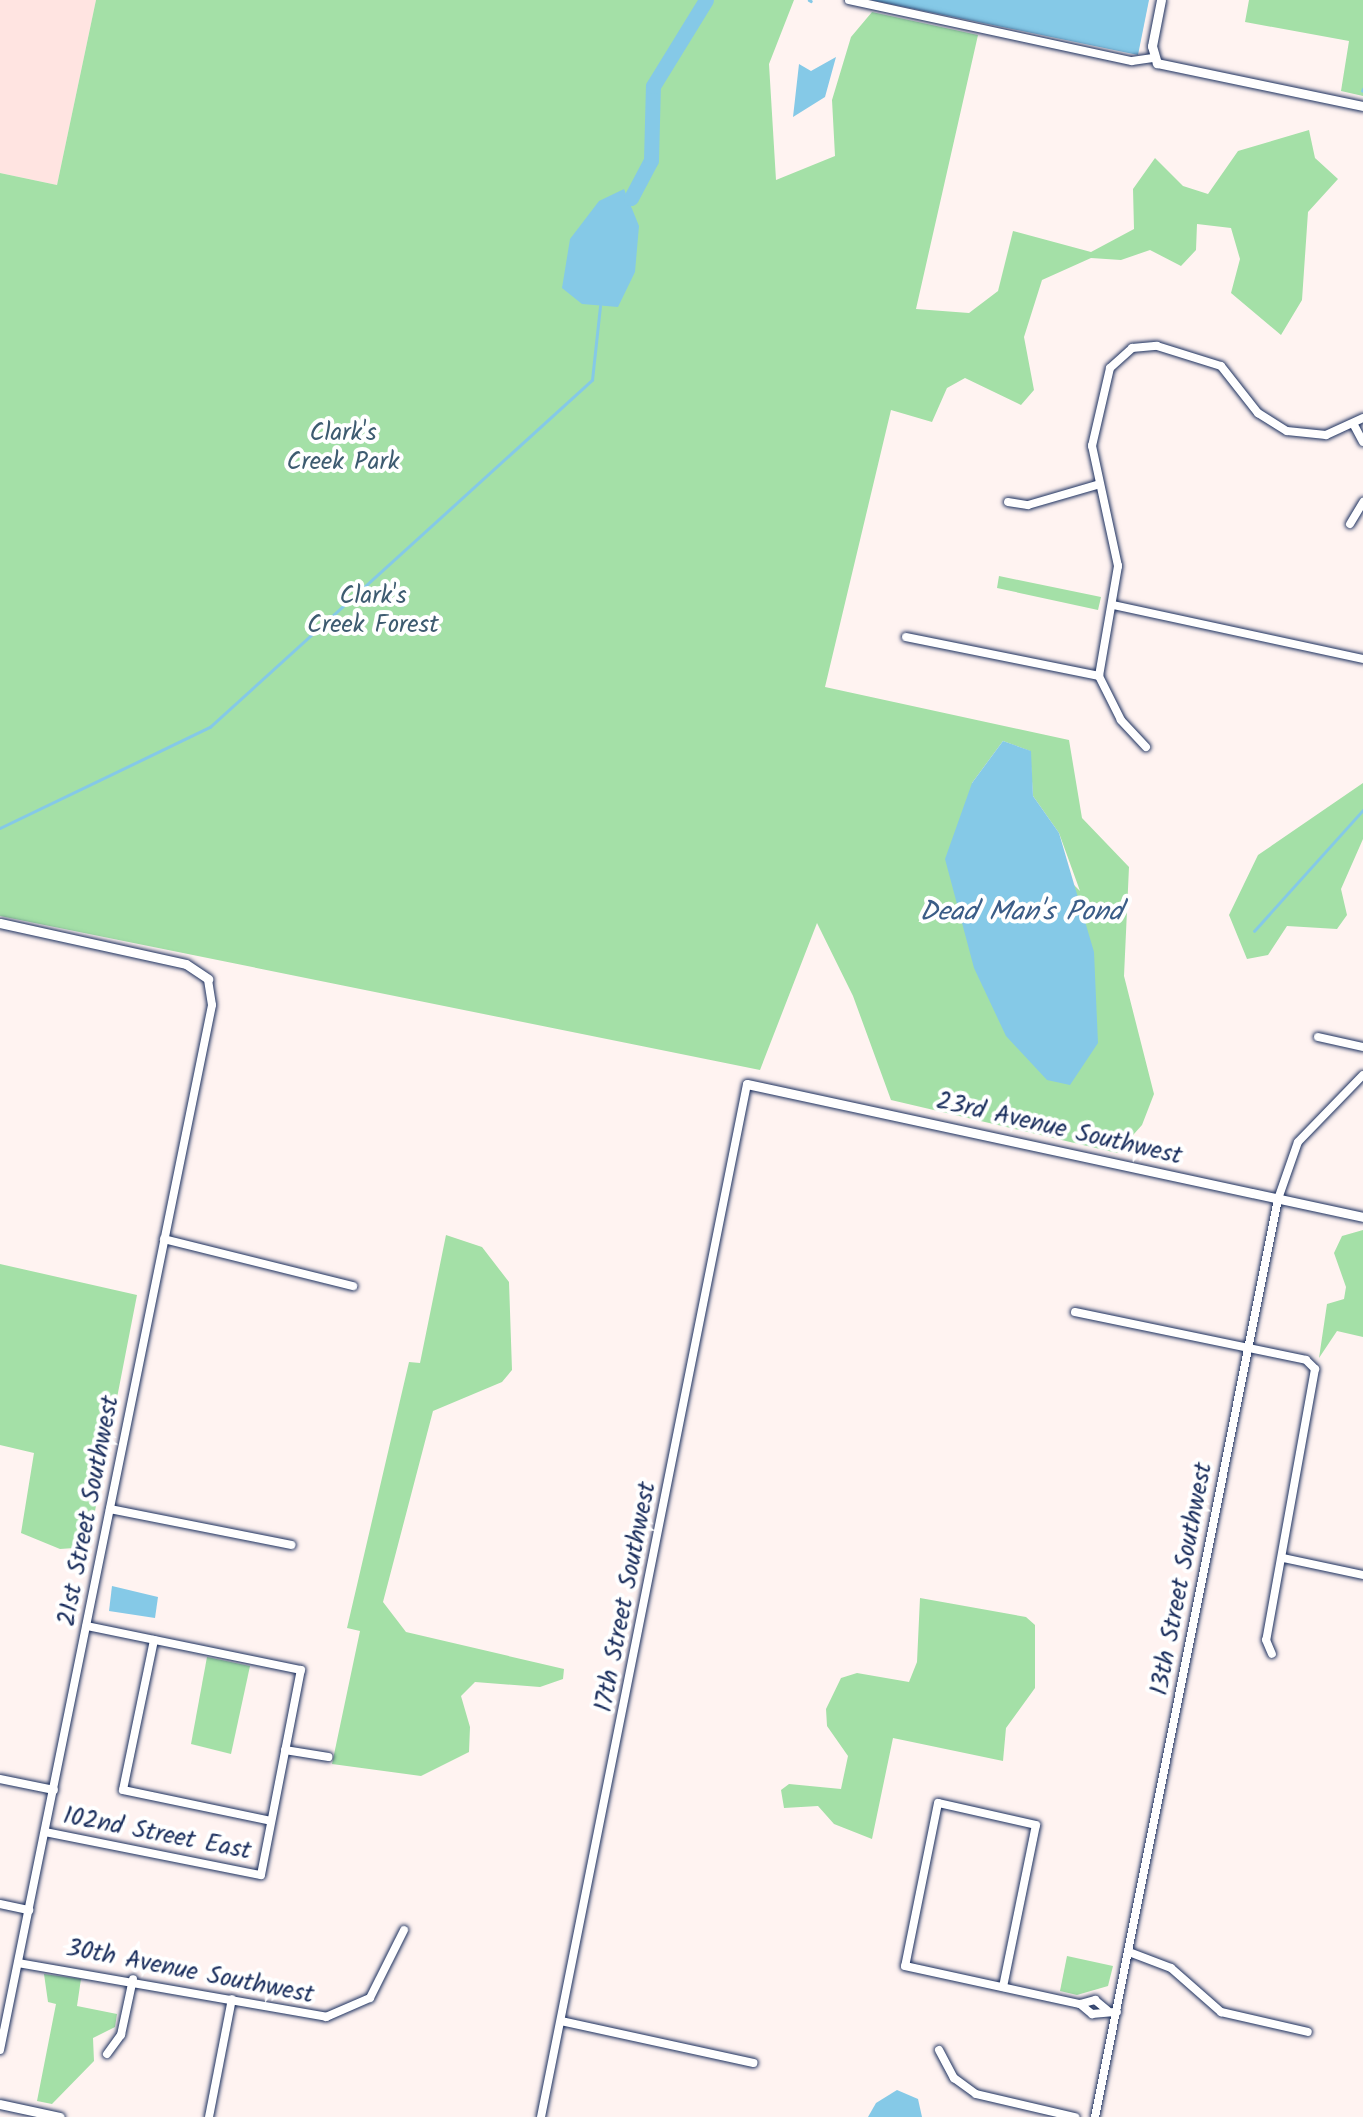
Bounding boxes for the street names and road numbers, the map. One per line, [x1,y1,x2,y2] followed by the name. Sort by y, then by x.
[933,1086,1185,1172] street label: 23rd Avenue Southwest
[52,1393,126,1629] street label: 21st Street Southwest
[1145,1460,1219,1698] street label: 13th Street Southwest
[589,1479,663,1715] street label: 17th Street Southwest
[60,1801,254,1867] street label: 102nd Street East
[64,1933,316,2011] street label: 30th Avenue Southwest

